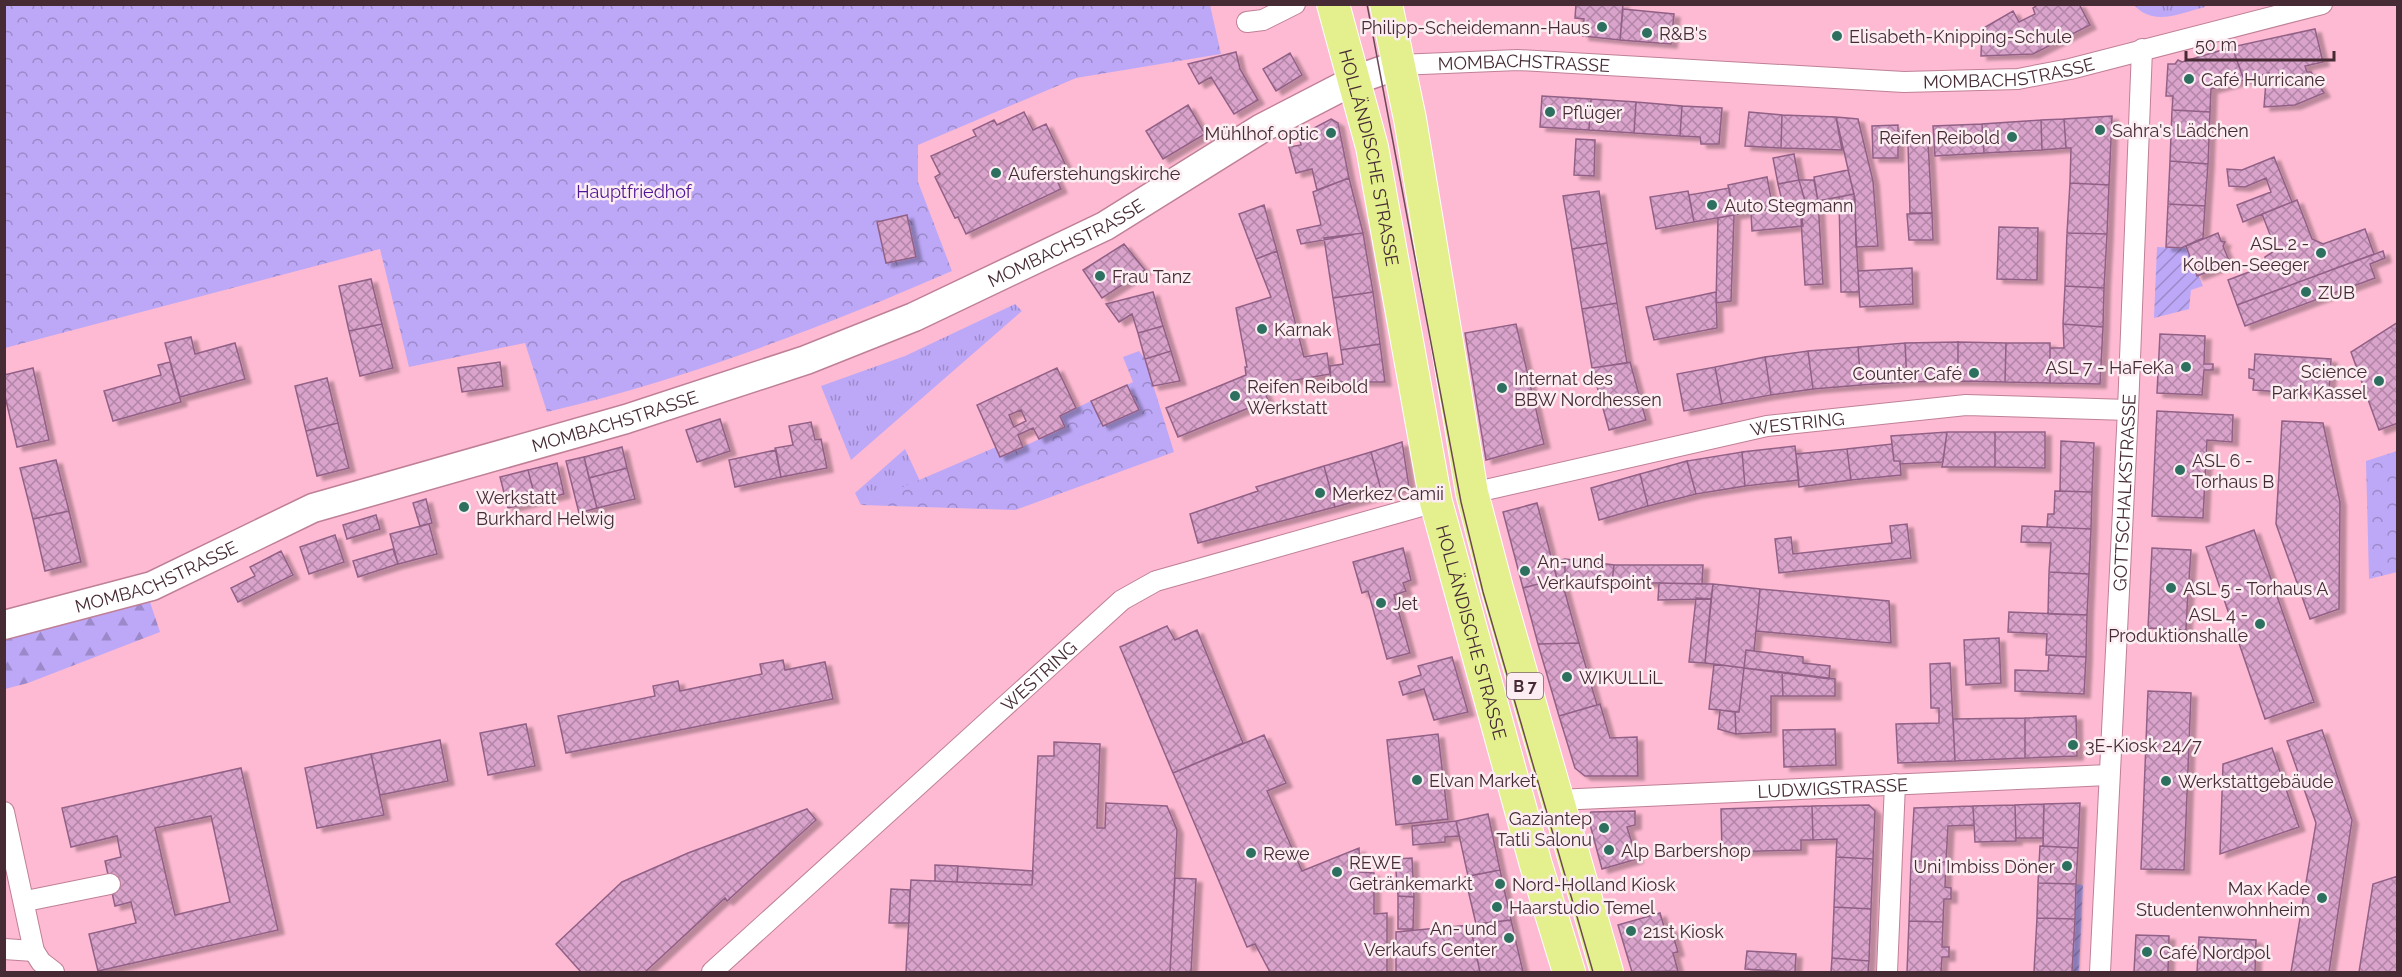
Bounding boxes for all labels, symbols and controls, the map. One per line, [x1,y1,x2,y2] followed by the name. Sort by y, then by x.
[1361,17,1590,38] place label: Philipp-Scheidemann-Haus
[1595,20,1609,34] marker: Philipp-Scheidemann-Haus
[1659,23,1707,44] place label: R&B's
[2186,24,2334,62] scale bar
[1640,26,1654,40] marker: R&B's
[1849,26,2072,47] place label: Elisabeth-Knipping-Schule
[1830,29,1844,43] marker: Elisabeth-Knipping-Schule
[2195,34,2237,55] text: 50 m
[1335,47,1404,268] street label: HOLLÄNDISCHE STRASSE
[1437,49,1611,76] street label: MOMBACHSTRASSE
[1923,53,2096,92] street label: MOMBACHSTRASSE
[2201,69,2326,90] place label: Café Hurricane
[2182,72,2196,86] marker: Café Hurricane
[1562,102,1623,123] place label: Pflüger
[1543,105,1557,119] marker: Pflüger
[2112,120,2249,141] place label: Sahra's Lädchen
[1204,123,1319,144] place label: Mühlhof optic
[2093,123,2107,137] marker: Sahra's Lädchen
[1324,126,1338,140] marker: Mühlhof optic
[1879,127,2000,148] place label: Reifen Reibold
[2005,130,2019,144] marker: Reifen Reibold
[1008,163,1181,184] place label: Auferstehungskirche
[989,166,1003,180] marker: Auferstehungskirche
[576,181,693,202] park label: Hauptfriedhof
[984,194,1148,291] street label: MOMBACHSTRASSE
[1724,195,1854,216] place label: Auto Stegmann
[1705,198,1719,212] marker: Auto Stegmann
[2183,233,2310,275] place label: ASL 2 - Kolben-Seeger
[2314,246,2328,260] marker: ASL 2 - Kolben-Seeger
[1112,266,1191,287] place label: Frau Tanz
[1093,269,1107,283] marker: Frau Tanz
[2318,282,2355,303] place label: ZUB
[2299,285,2313,299] marker: ZUB
[1274,319,1332,340] place label: Karnak
[1255,322,1269,336] marker: Karnak
[2045,357,2174,378] place label: ASL 7 - HaFeKa
[2179,360,2193,374] marker: ASL 7 - HaFeKa
[2271,361,2367,403] place label: Science Park Kassel
[1853,363,1962,384] place label: Counter Café
[1967,366,1981,380] marker: Counter Café
[1514,368,1662,410] place label: Internat des BBW Nordhessen
[2372,374,2386,388] marker: Science Park Kassel
[1247,376,1368,418] place label: Reifen Reibold Werkstatt
[1495,381,1509,395] marker: Internat des BBW Nordhessen
[529,386,701,456] street label: MOMBACHSTRASSE
[1228,389,1242,403] marker: Reifen Reibold Werkstatt
[2108,394,2139,592] street label: GOTTSCHALKSTRASSE
[1748,407,1845,440] street label: WESTRING
[2192,450,2274,492] place label: ASL 6 - Torhaus B
[2173,463,2187,477] marker: ASL 6 - Torhaus B
[1332,483,1444,504] place label: Merkez Camii
[1313,486,1327,500] marker: Merkez Camii
[476,487,615,529] place label: Werkstatt Burkhard Helwig
[457,500,471,514] marker: Werkstatt Burkhard Helwig
[1432,522,1511,742] street label: HOLLÄNDISCHE STRASSE
[73,536,241,616] street label: MOMBACHSTRASSE
[1537,551,1652,593] place label: An- und Verkaufspoint
[1518,564,1532,578] marker: An- und Verkaufspoint
[2183,578,2328,599] place label: ASL 5 - Torhaus A
[2164,581,2178,595] marker: ASL 5 - Torhaus A
[1393,593,1418,614] place label: Jet
[1374,596,1388,610] marker: Jet
[2108,604,2248,646] place label: ASL 4 - Produktionshalle
[2253,617,2267,631] marker: ASL 4 - Produktionshalle
[997,636,1081,715] street label: WESTRING
[1579,667,1663,688] place label: WIKULLiL
[1560,670,1574,684] marker: WIKULLiL
[1507,673,1543,699] road number: B 7
[2085,735,2202,756] place label: 3E-Kiosk 24/7
[2066,738,2080,752] marker: 3E-Kiosk 24/7
[1429,770,1536,791] place label: Elvan Market
[2178,771,2334,792] place label: Werkstattgebäude
[1410,773,1424,787] marker: Elvan Market
[1757,774,1908,801] street label: LUDWIGSTRASSE
[2159,774,2173,788] marker: Werkstattgebäude
[1496,808,1592,850] place label: Gaziantep Tatli Salonu
[1597,821,1611,835] marker: Gaziantep Tatli Salonu
[1621,840,1751,861] place label: Alp Barbershop
[1263,843,1310,864] place label: Rewe
[1602,843,1616,857] marker: Alp Barbershop
[1244,846,1258,860] marker: Rewe
[1349,852,1473,894] place label: REWE Getränkemarkt
[1914,856,2056,877] place label: Uni Imbiss Döner
[2060,859,2074,873] marker: Uni Imbiss Döner
[1330,865,1344,879] marker: REWE Getränkemarkt
[1512,874,1676,895] place label: Nord-Holland Kiosk
[1493,877,1507,891] marker: Nord-Holland Kiosk
[2136,878,2310,920] place label: Max Kade Studentenwohnheim
[2315,891,2329,905] marker: Max Kade Studentenwohnheim
[1509,897,1655,918] place label: Haarstudio Temel
[1490,900,1504,914] marker: Haarstudio Temel
[1364,918,1498,960] place label: An- und Verkaufs Center
[1643,921,1724,942] place label: 21st Kiosk
[1624,924,1638,938] marker: 21st Kiosk
[1502,931,1516,945] marker: An- und Verkaufs Center
[2159,942,2270,963] place label: Café Nordpol
[2140,945,2154,959] marker: Café Nordpol

